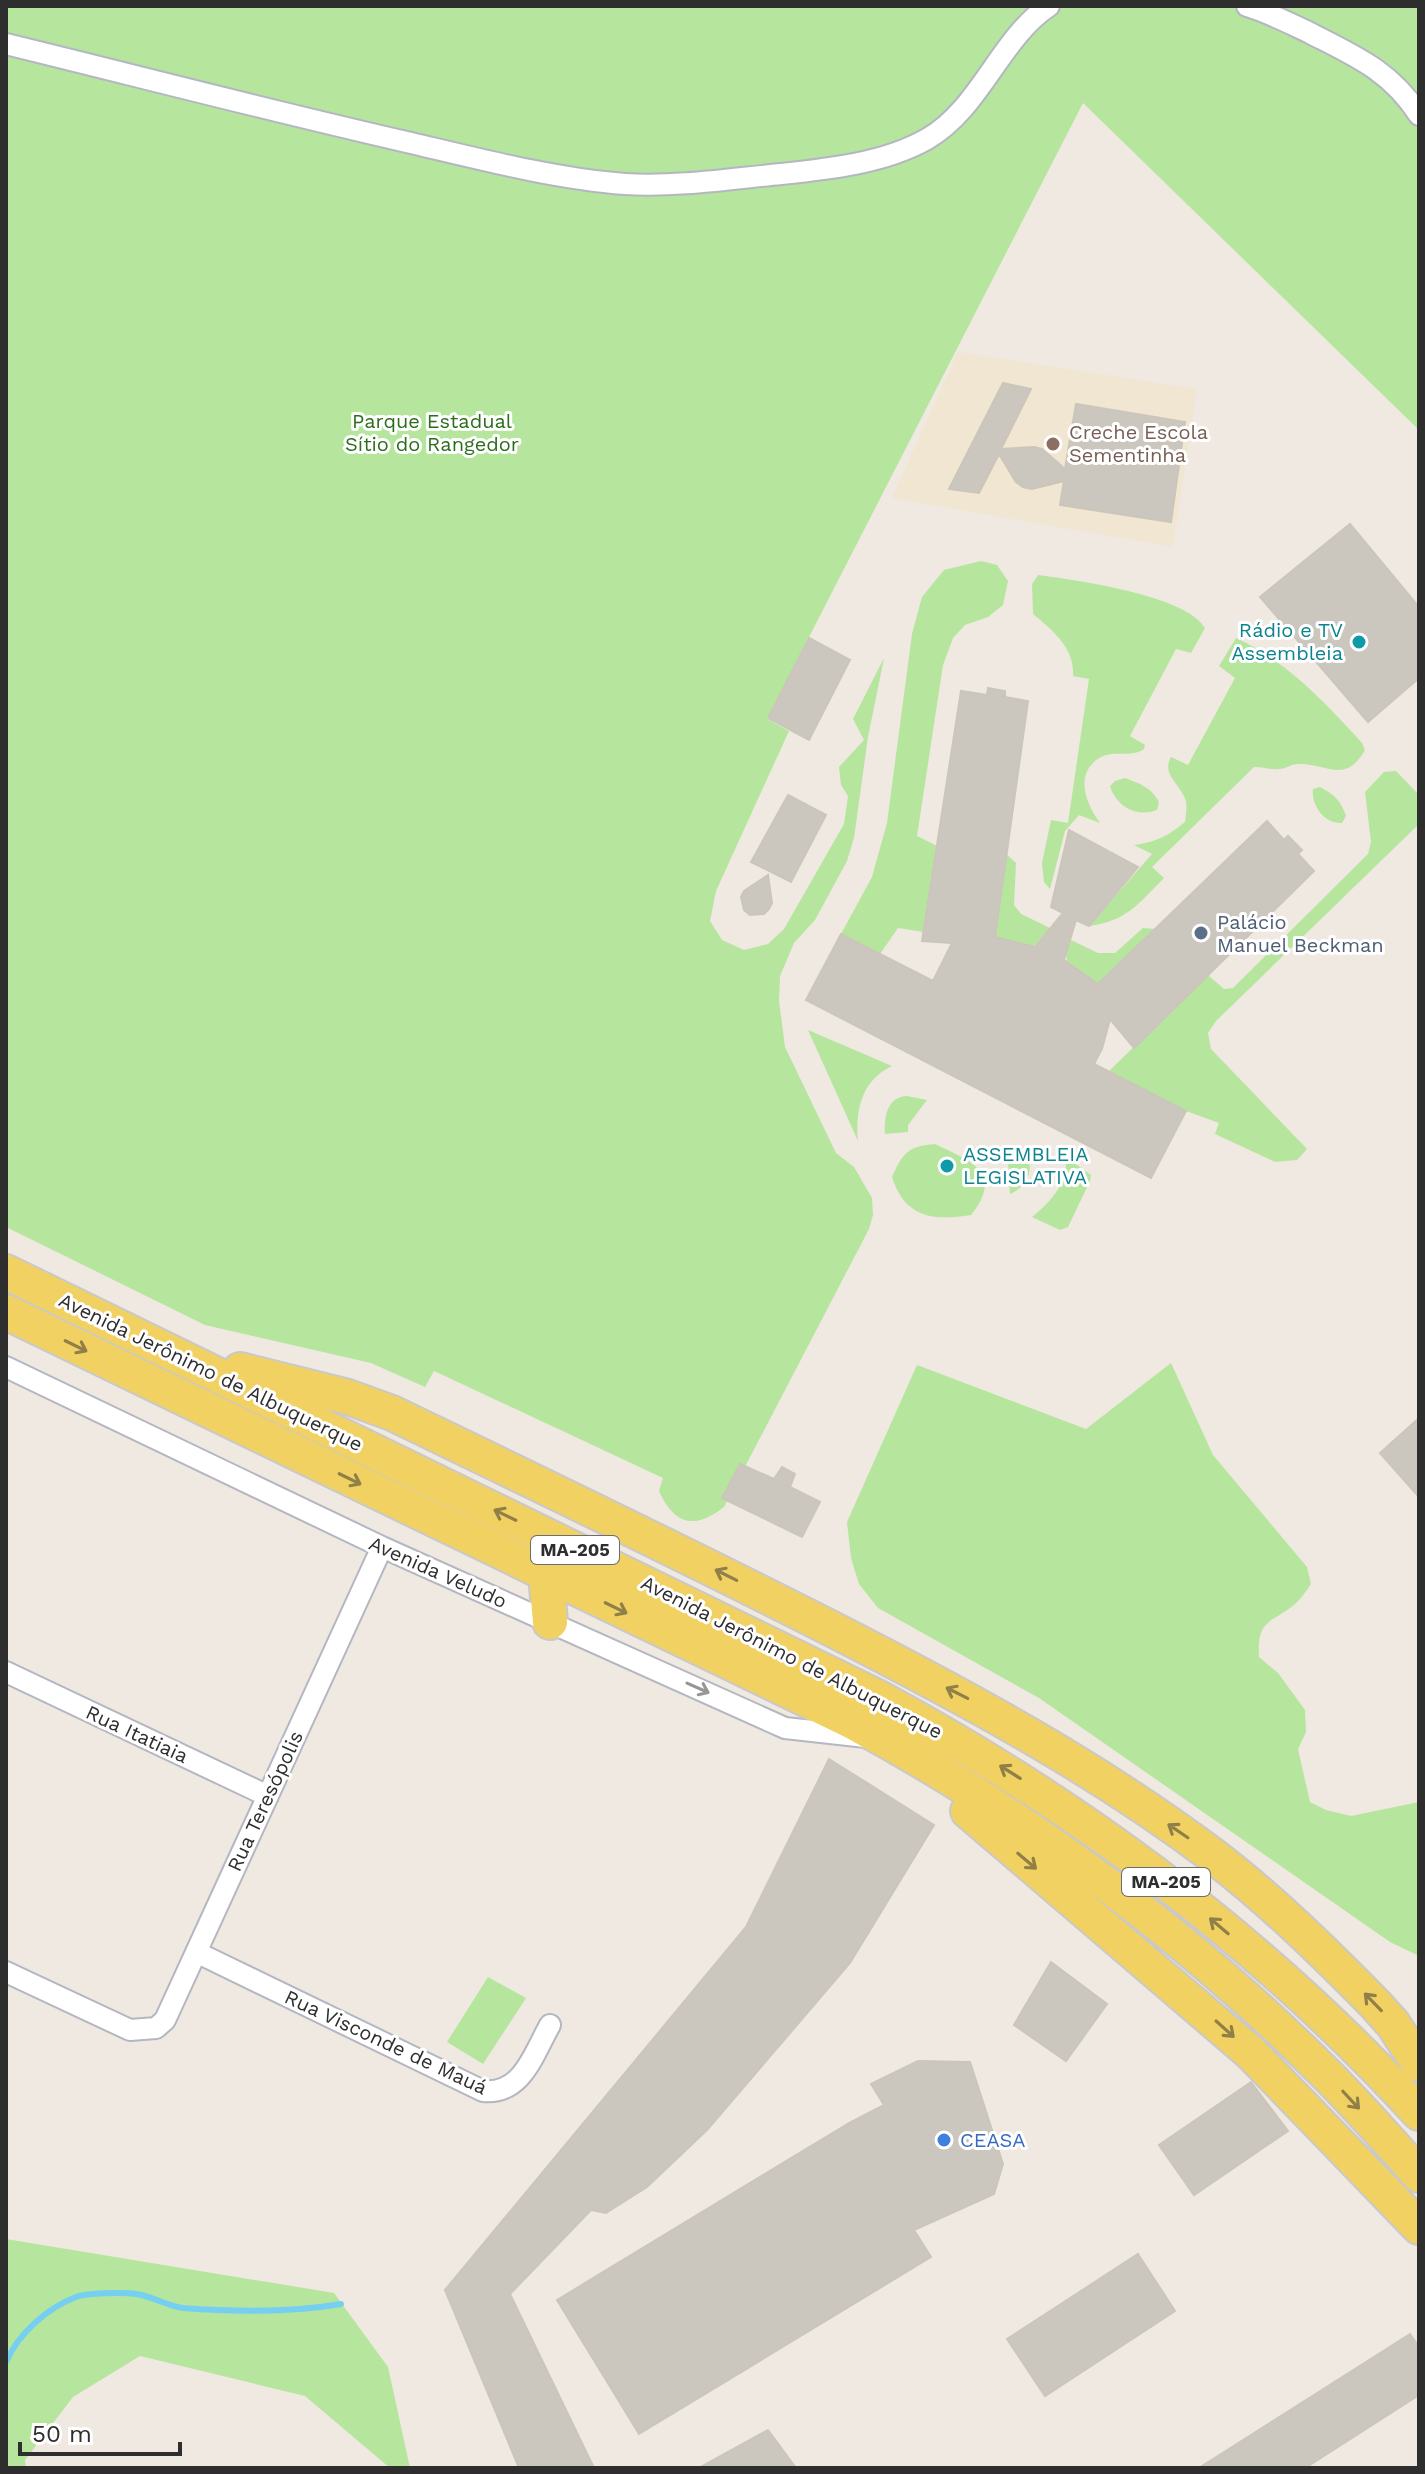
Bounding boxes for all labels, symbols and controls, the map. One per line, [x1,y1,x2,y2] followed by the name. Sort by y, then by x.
[345,409,519,456] park label: Parque Estadual Sítio do Rangedor
[1069,420,1208,467] place label: Creche Escola Sementinha
[1044,435,1062,453] marker: Creche Escola Sementinha
[1231,618,1343,665] place label: Rádio e TV Assembleia
[1350,633,1368,651] marker: Rádio e TV Assembleia
[1217,910,1384,957] place label: Palácio Manuel Beckman
[1192,924,1210,942] marker: Palácio Manuel Beckman
[963,1142,1088,1189] place label: ASSEMBLEIA LEGISLATIVA
[938,1157,956,1175] marker: ASSEMBLEIA LEGISLATIVA
[55,1288,367,1456] street label: Avenida Jerônimo de Albuquerque
[64,1339,88,1354] one-way arrow
[338,1472,362,1487] one-way arrow
[493,1507,517,1522] one-way arrow
[365,1531,511,1613] street label: Avenida Veludo
[531,1536,619,1564] road number: MA-205
[714,1567,738,1582] one-way arrow
[637,1570,947,1744] street label: Avenida Jerônimo de Albuquerque
[604,1601,628,1616] one-way arrow
[685,1682,709,1697] one-way arrow
[946,1685,970,1701] one-way arrow
[82,1700,192,1768] street label: Rua Itatiaia
[222,1727,308,1875] street label: Rua Teresópolis
[999,1764,1021,1781] one-way arrow
[1167,1822,1189,1839] one-way arrow
[1016,1852,1037,1870] one-way arrow
[1122,1868,1210,1896] road number: MA-205
[1209,1917,1230,1935] one-way arrow
[281,1985,491,2099] street label: Rua Visconde de Mauá
[1363,1992,1382,2012] one-way arrow
[1214,2020,1234,2038] one-way arrow
[1341,2090,1360,2109] one-way arrow
[960,2128,1025,2152] place label: CEASA
[935,2131,953,2149] marker: CEASA
[20,2406,180,2456] scale bar
[32,2420,92,2448] text: 50 m

